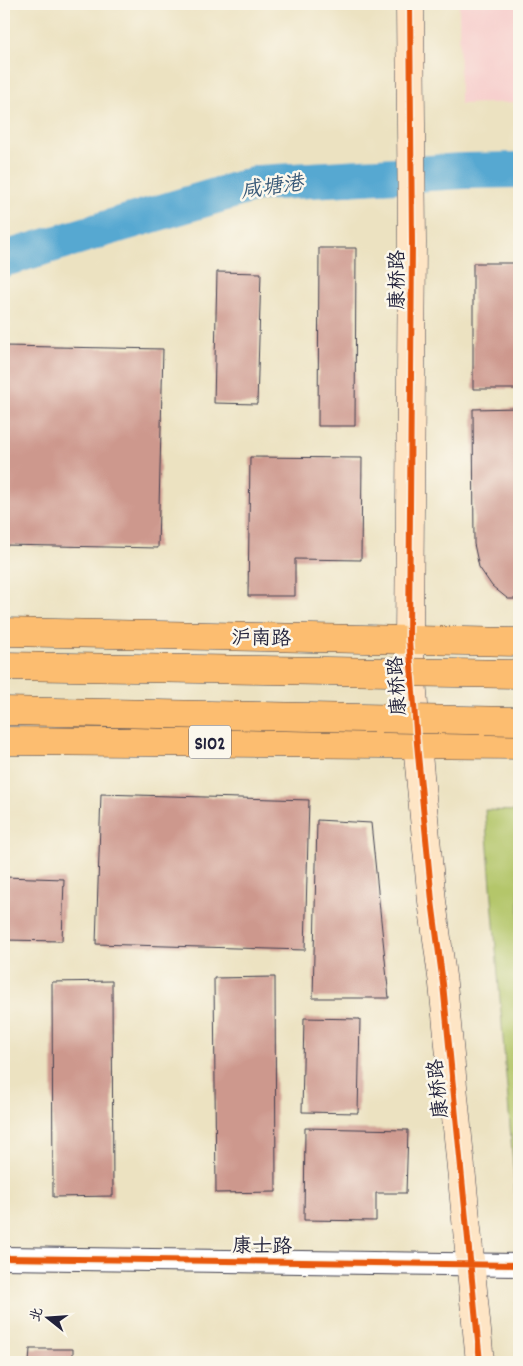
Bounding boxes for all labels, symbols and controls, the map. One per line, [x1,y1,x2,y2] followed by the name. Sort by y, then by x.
[239,169,308,208] water label: 咸塘港
[385,249,413,310] street label: 康桥路
[231,625,292,655] street label: 沪南路
[383,654,415,717] street label: 康桥路
[189,726,231,759] road number: S102
[423,1056,457,1120] street label: 康桥路
[232,1233,293,1263] street label: 康士路
[22,1294,72,1344] north arrow
[26,1305,49,1324] text: 北

